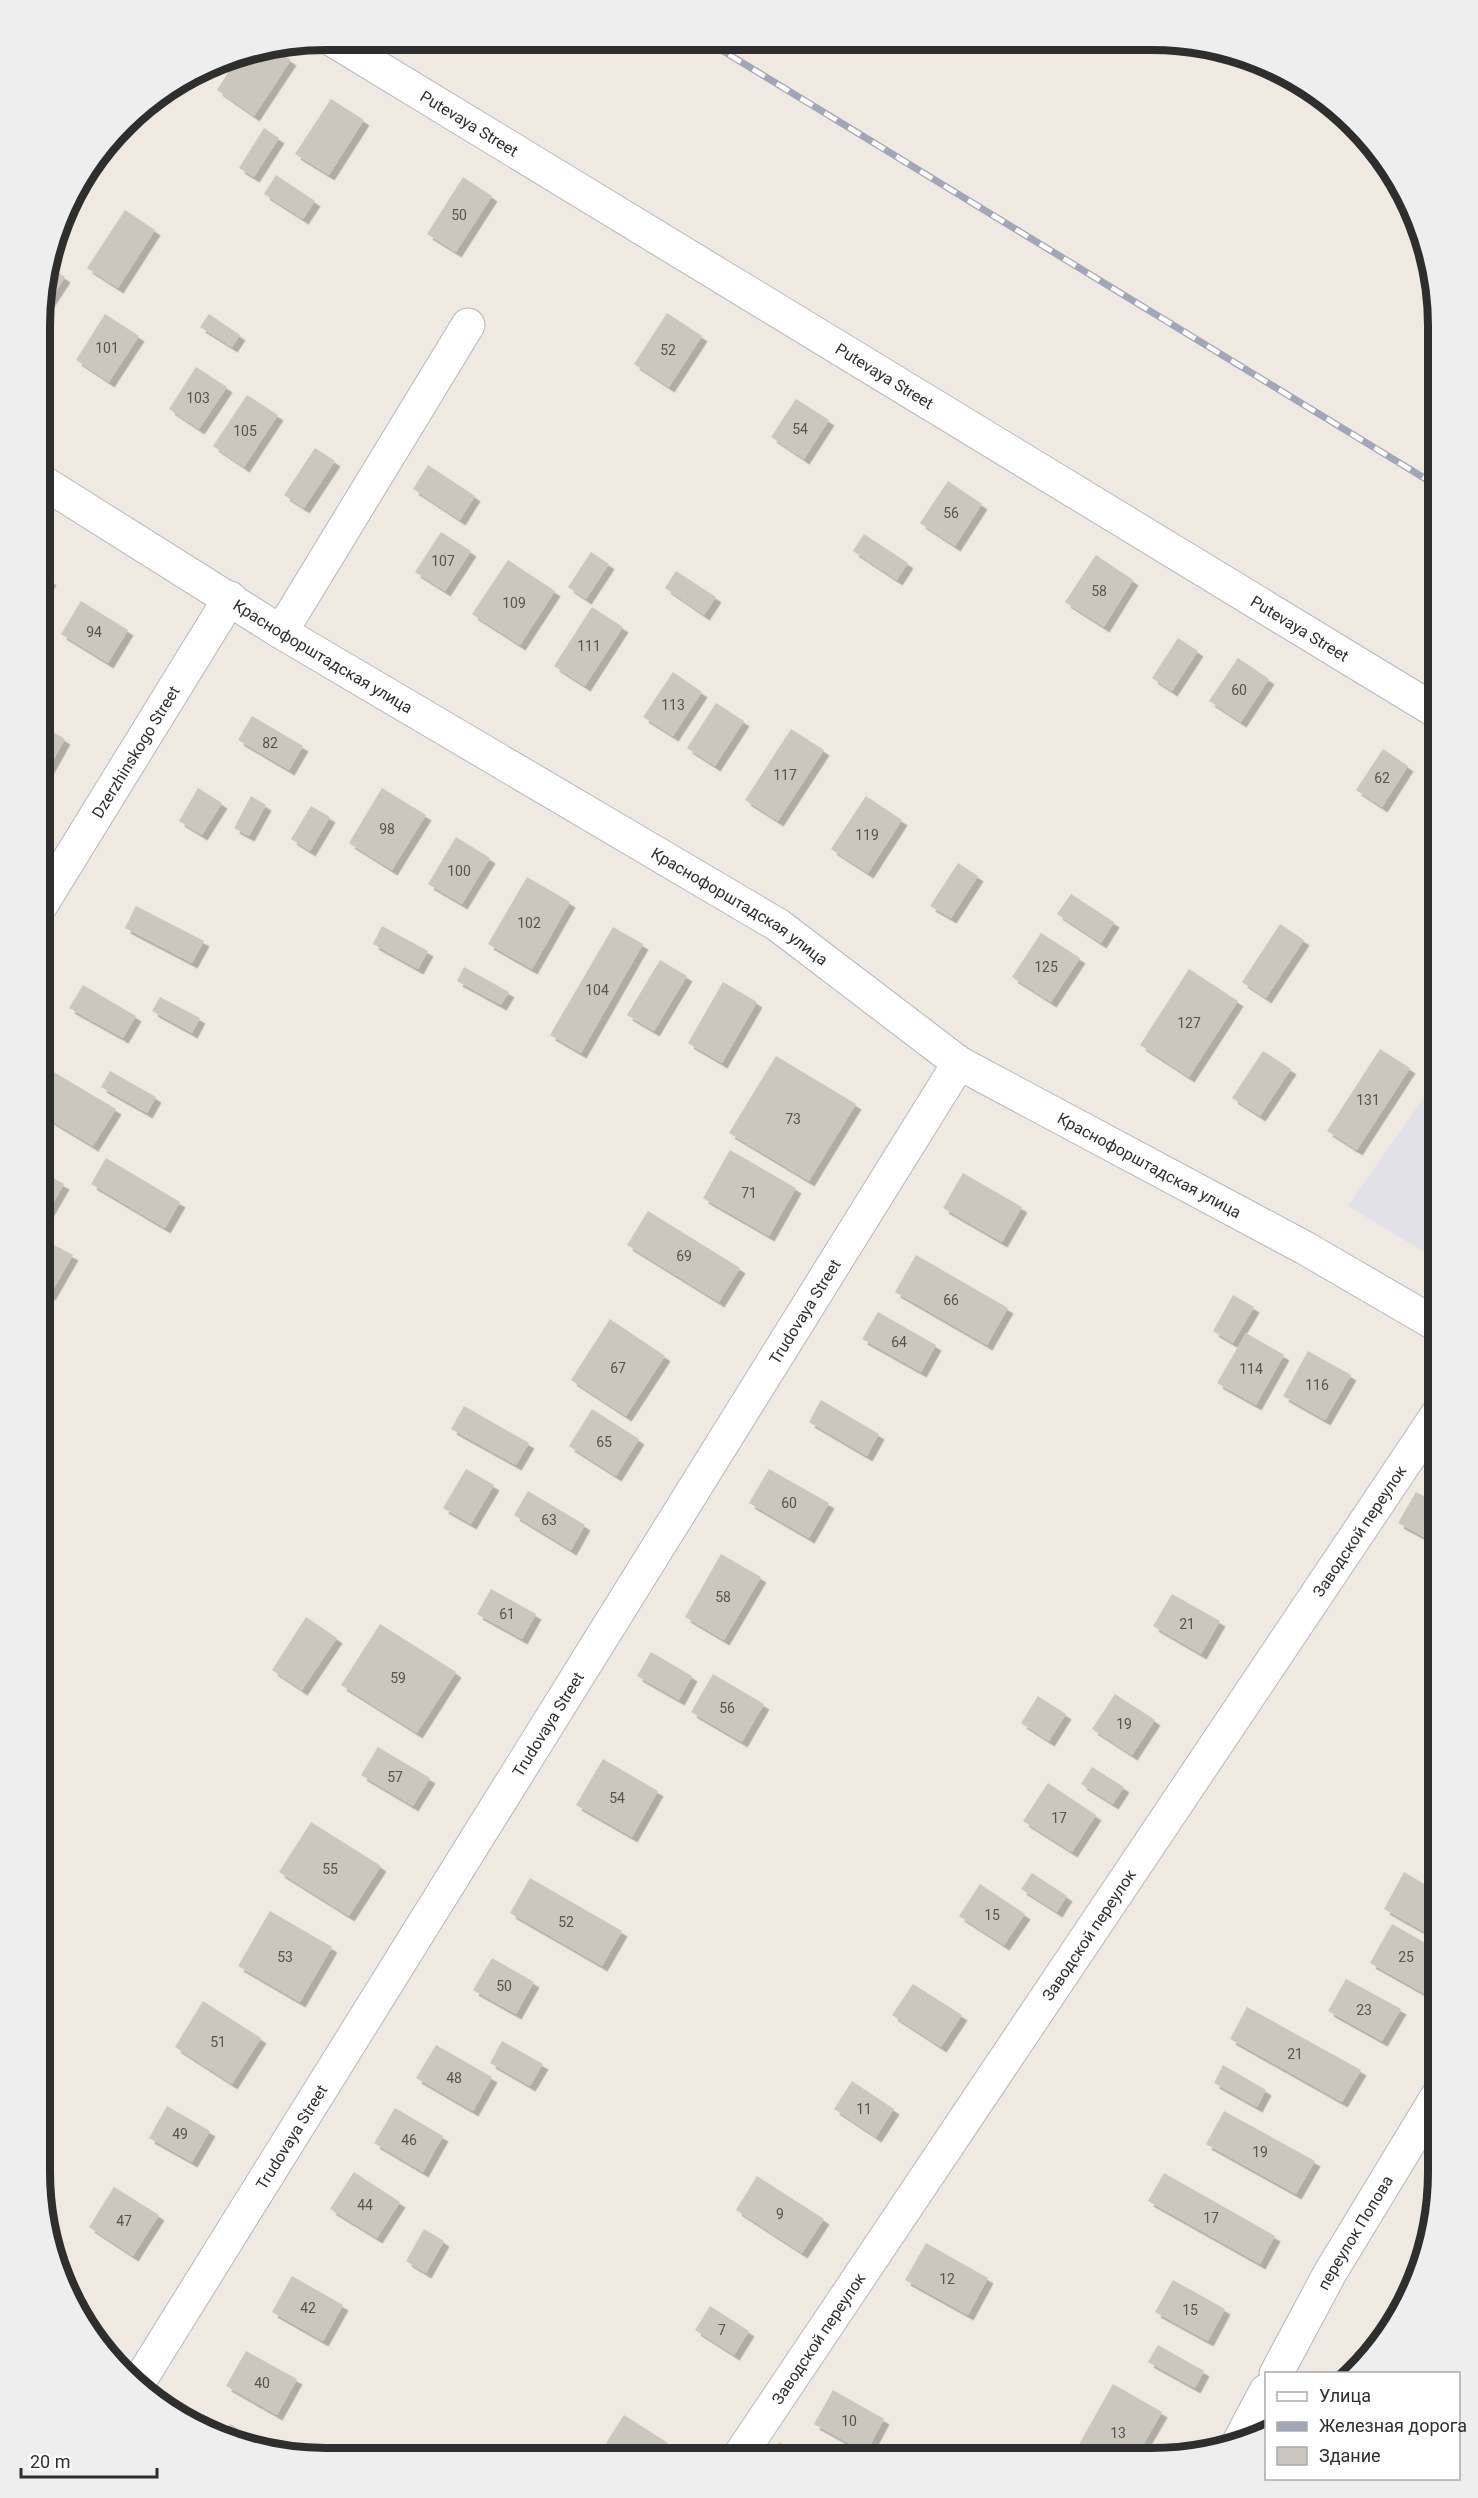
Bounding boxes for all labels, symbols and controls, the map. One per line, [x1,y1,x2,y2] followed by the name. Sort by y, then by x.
[417,87,522,161] street label: Putevaya Street
[451,207,467,223] house number: 50
[832,339,937,413] street label: Putevaya Street
[95,340,119,356] house number: 101
[660,342,676,358] house number: 52
[186,390,210,406] house number: 103
[792,421,808,437] house number: 54
[233,423,257,439] house number: 105
[943,505,959,521] house number: 56
[431,553,455,569] house number: 107
[1091,583,1107,599] house number: 58
[1247,592,1352,666] street label: Putevaya Street
[230,595,416,717] street label: Краснофорштадская улица
[502,595,526,611] house number: 109
[86,624,102,640] house number: 94
[577,638,601,654] house number: 111
[88,682,184,821] street label: Dzerzhinskogo Street
[1231,682,1247,698] house number: 60
[661,697,685,713] house number: 113
[262,735,278,751] house number: 82
[773,767,797,783] house number: 117
[1374,770,1390,786] house number: 62
[379,821,395,837] house number: 98
[855,827,879,843] house number: 119
[648,843,831,970] street label: Краснофорштадская улица
[447,863,471,879] house number: 100
[517,915,541,931] house number: 102
[1034,959,1058,975] house number: 125
[585,982,609,998] house number: 104
[1177,1015,1201,1031] house number: 127
[1356,1092,1380,1108] house number: 131
[1054,1108,1244,1222] street label: Краснофорштадская улица
[785,1111,801,1127] house number: 73
[741,1185,757,1201] house number: 71
[676,1248,692,1264] house number: 69
[765,1256,845,1368] street label: Trudovaya Street
[943,1292,959,1308] house number: 66
[891,1334,907,1350] house number: 64
[610,1360,626,1376] house number: 67
[1239,1361,1263,1377] house number: 114
[1305,1377,1329,1393] house number: 116
[596,1434,612,1450] house number: 65
[1309,1462,1411,1601] street label: Заводской переулок
[781,1495,797,1511] house number: 60
[541,1512,557,1528] house number: 63
[715,1589,731,1605] house number: 58
[499,1606,515,1622] house number: 61
[1179,1616,1195,1632] house number: 21
[509,1669,588,1780] street label: Trudovaya Street
[390,1670,406,1686] house number: 59
[719,1700,735,1716] house number: 56
[1116,1716,1132,1732] house number: 19
[387,1769,403,1785] house number: 57
[609,1790,625,1806] house number: 54
[1051,1810,1067,1826] house number: 17
[322,1861,338,1877] house number: 55
[1038,1865,1140,2004] street label: Заводской переулок
[984,1907,1000,1923] house number: 15
[558,1914,574,1930] house number: 52
[277,1949,293,1965] house number: 53
[1398,1949,1414,1965] house number: 25
[496,1978,512,1994] house number: 50
[1356,2002,1372,2018] house number: 23
[210,2034,226,2050] house number: 51
[1287,2046,1303,2062] house number: 21
[446,2070,462,2086] house number: 48
[252,2081,331,2193] street label: Trudovaya Street
[856,2101,872,2117] house number: 11
[172,2126,188,2142] house number: 49
[401,2132,417,2148] house number: 46
[1252,2144,1268,2160] house number: 19
[1314,2172,1397,2293] street label: переулок Попова
[357,2197,373,2213] house number: 44
[776,2206,784,2222] house number: 9
[1203,2210,1219,2226] house number: 17
[116,2213,132,2229] house number: 47
[768,2269,870,2408] street label: Заводской переулок
[939,2271,955,2287] house number: 12
[300,2300,316,2316] house number: 42
[1182,2302,1198,2318] house number: 15
[718,2322,726,2338] house number: 7
[1265,2372,1460,2480] legend
[254,2375,270,2391] house number: 40
[1319,2385,1371,2406] text: Улица
[841,2413,857,2429] house number: 10
[1319,2415,1467,2436] text: Железная дорога
[1110,2425,1126,2441] house number: 13
[21,2441,158,2479] scale bar
[1319,2445,1381,2466] text: Здание
[30,2451,70,2472] text: 20 m

